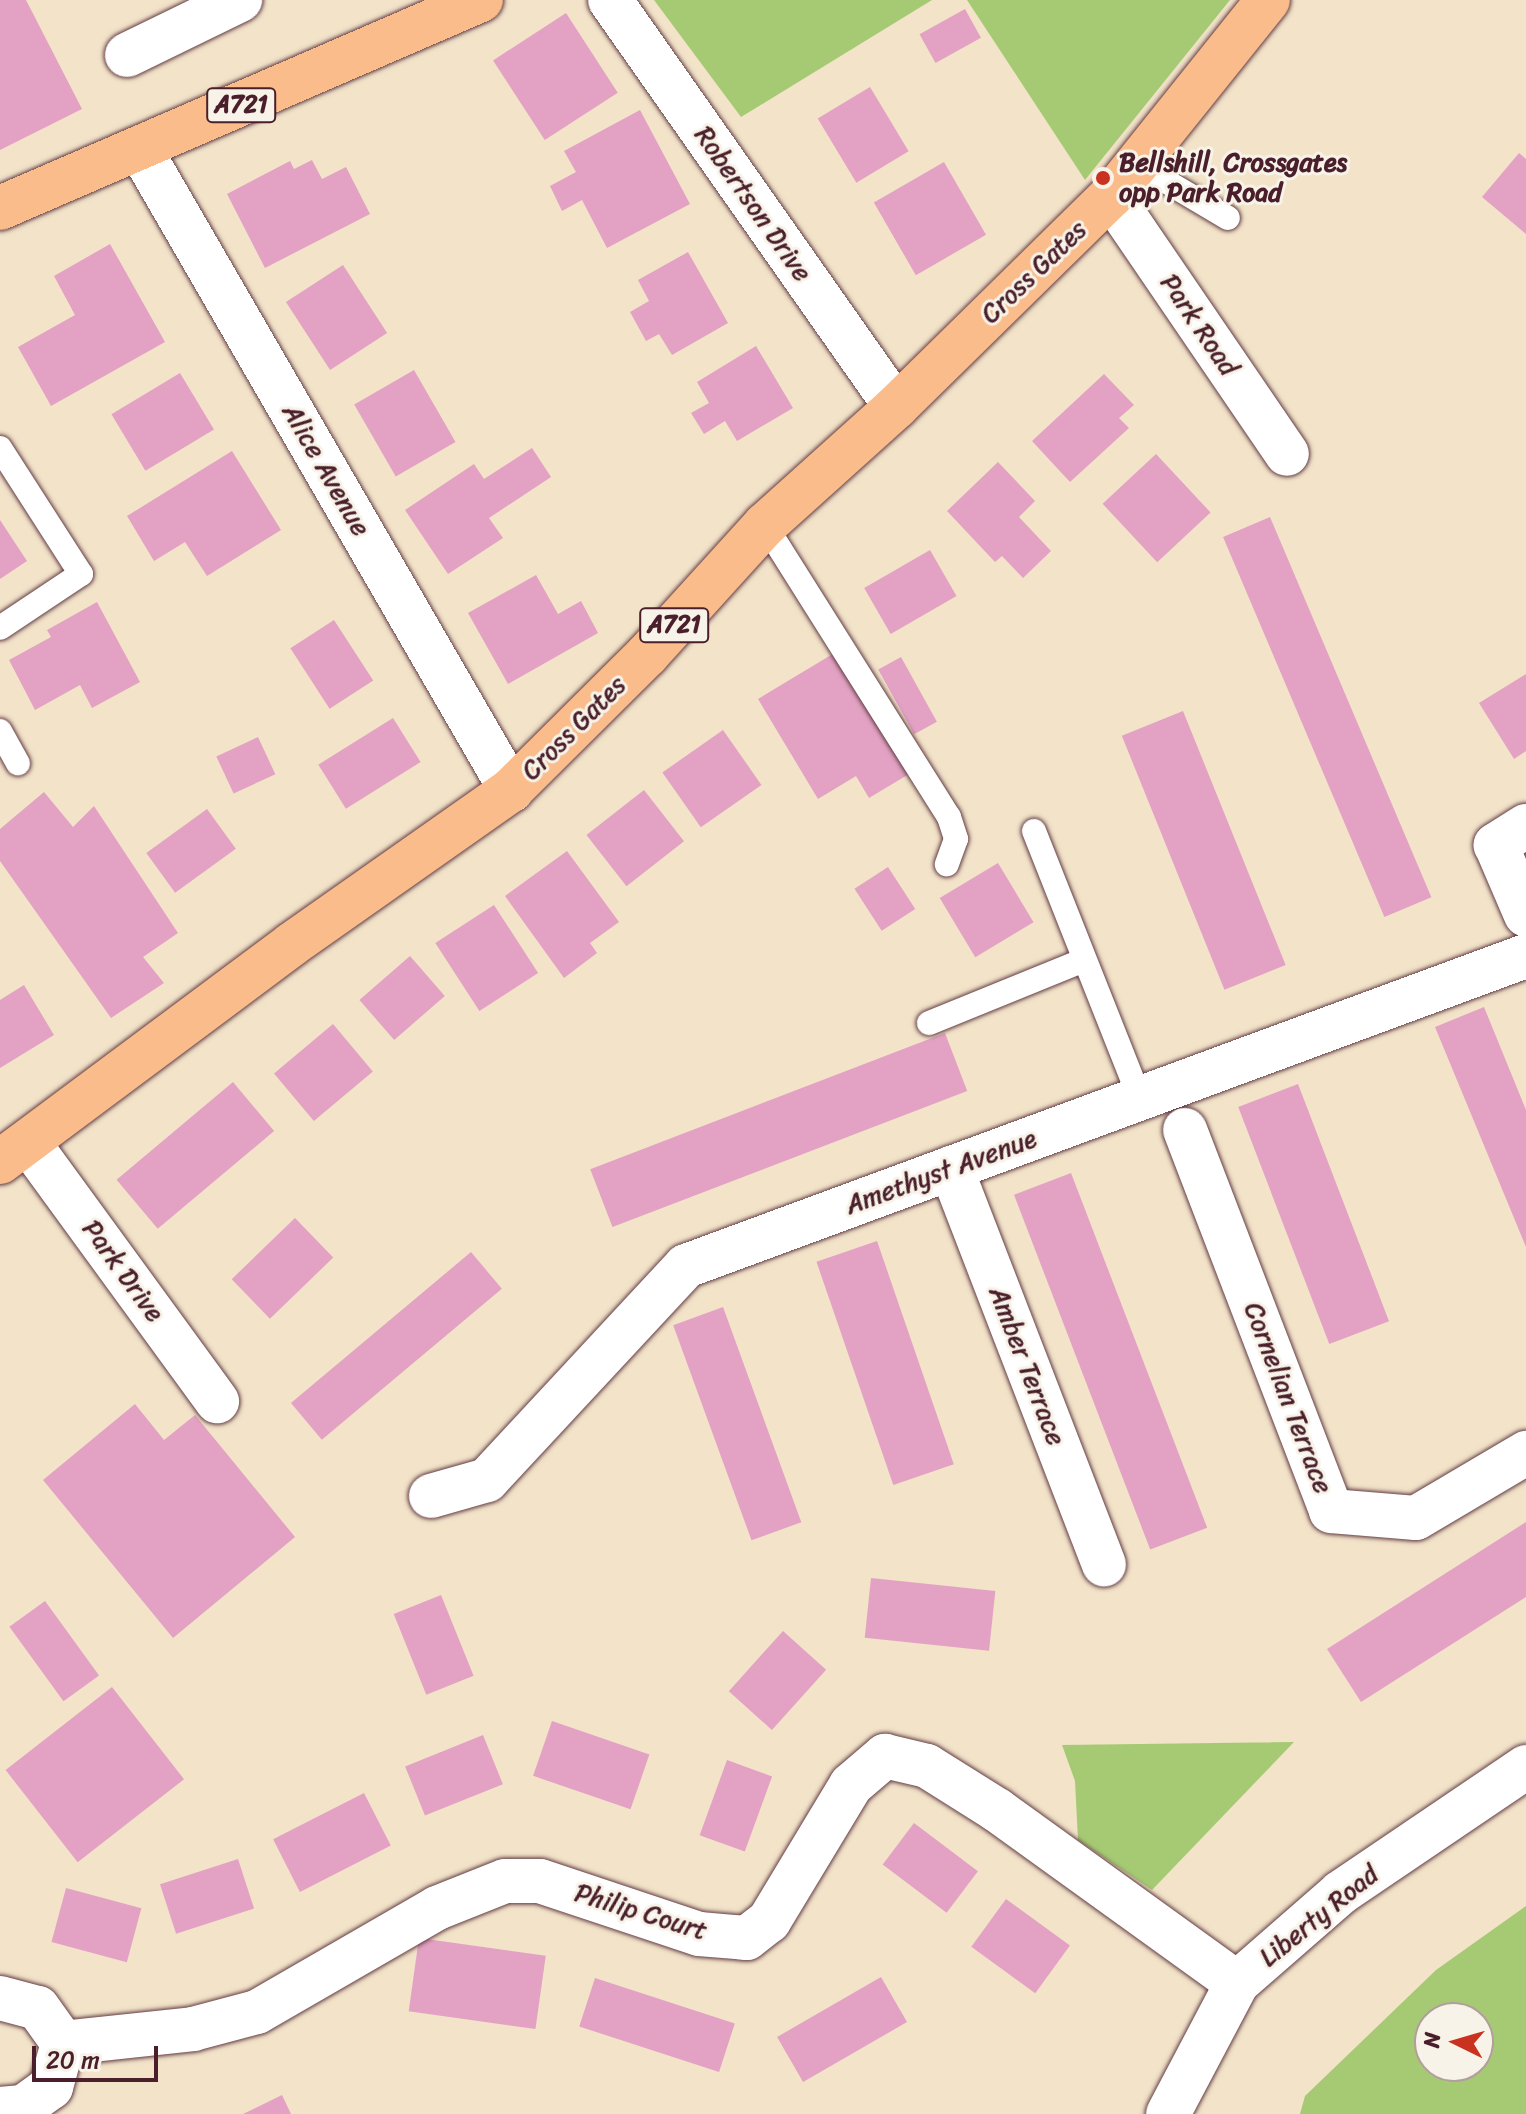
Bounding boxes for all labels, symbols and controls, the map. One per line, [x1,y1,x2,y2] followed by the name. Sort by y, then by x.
[205,85,277,125] road number: A721
[688,120,818,288] street label: Robertson Drive
[1119,147,1347,208] place label: Bellshill, Crossgates opp Park Road
[1094,169,1112,187] marker: Bellshill, Crossgates opp Park Road
[974,214,1094,330] street label: Cross Gates
[1154,268,1244,382] street label: Park Road
[276,398,376,542] street label: Alice Avenue
[638,605,710,645] road number: A721
[515,669,633,787] street label: Cross Gates
[841,1123,1041,1221] street label: Amethyst Avenue
[75,1214,171,1328] street label: Park Drive
[983,1282,1071,1450] street label: Amber Terrace
[1237,1298,1339,1498] street label: Cornelian Terrace
[1253,1859,1385,1973] street label: Liberty Road
[571,1877,711,1947] street label: Philip Court
[1414,2002,1494,2082] north arrow
[36,2030,162,2080] scale bar
[1411,2031,1452,2049] text: N
[46,2039,100,2081] text: 20 m

